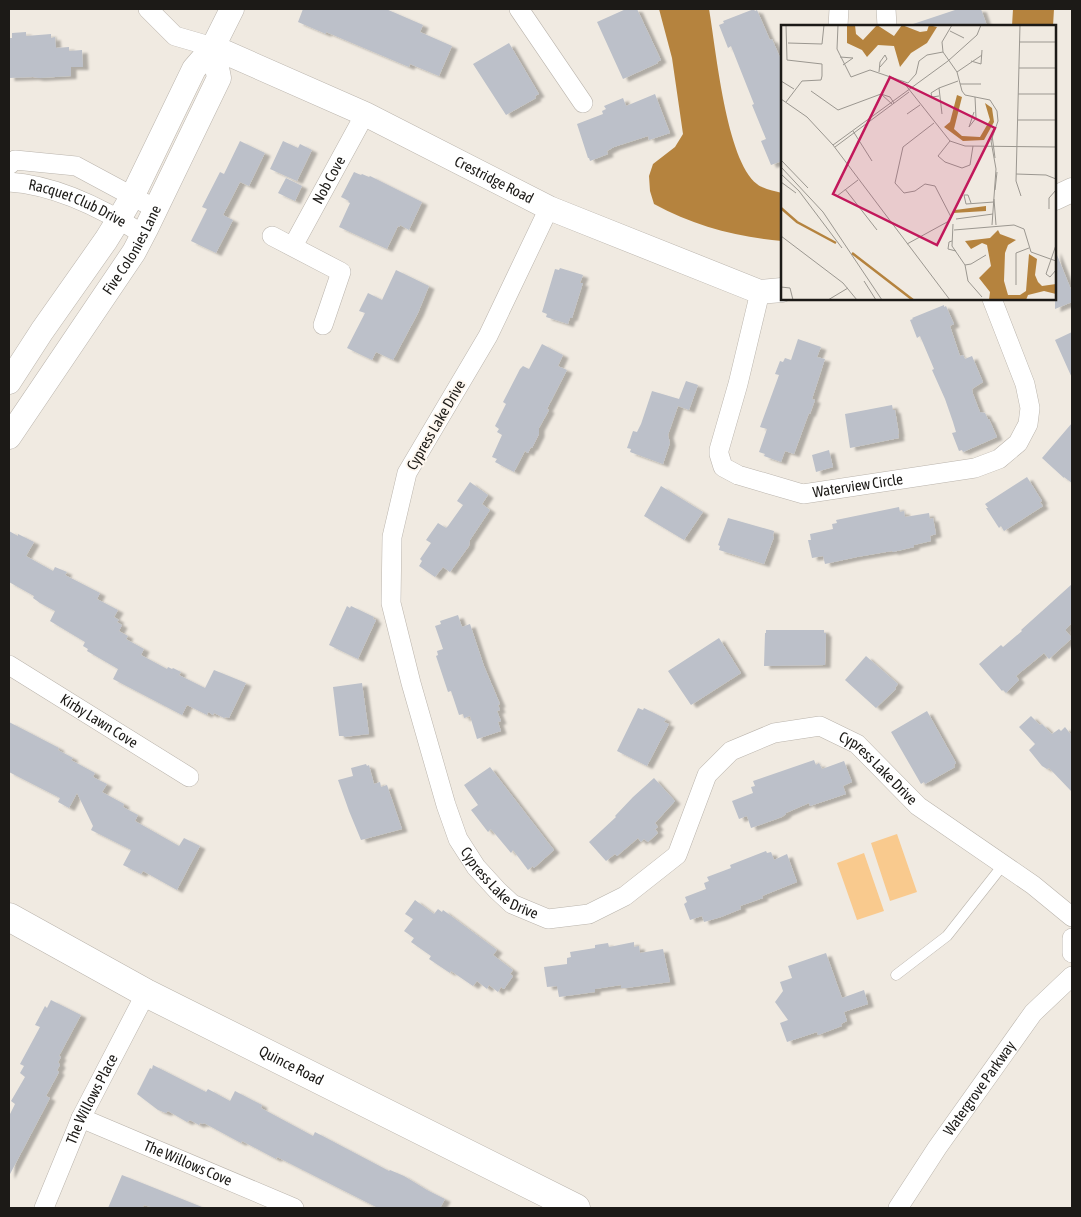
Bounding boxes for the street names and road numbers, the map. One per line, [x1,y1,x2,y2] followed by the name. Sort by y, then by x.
[452,152,537,207] street label: Crestridge Road
[309,153,348,207] street label: Nob Cove
[27,176,130,230] street label: Racquet Club Drive
[99,202,164,298] street label: Five Colonies Lane
[403,377,468,473] street label: Cypress Lake Drive
[811,470,904,500] street label: Waterview Circle
[57,690,141,751] street label: Kirby Lawn Cove
[836,728,921,808] street label: Cypress Lake Drive
[457,844,541,922] street label: Cypress Lake Drive
[940,1037,1019,1138] street label: Watergrove Parkway
[256,1042,326,1088] street label: Quince Road
[62,1051,121,1147] street label: The Willows Place
[141,1136,235,1189] street label: The Willows Cove

